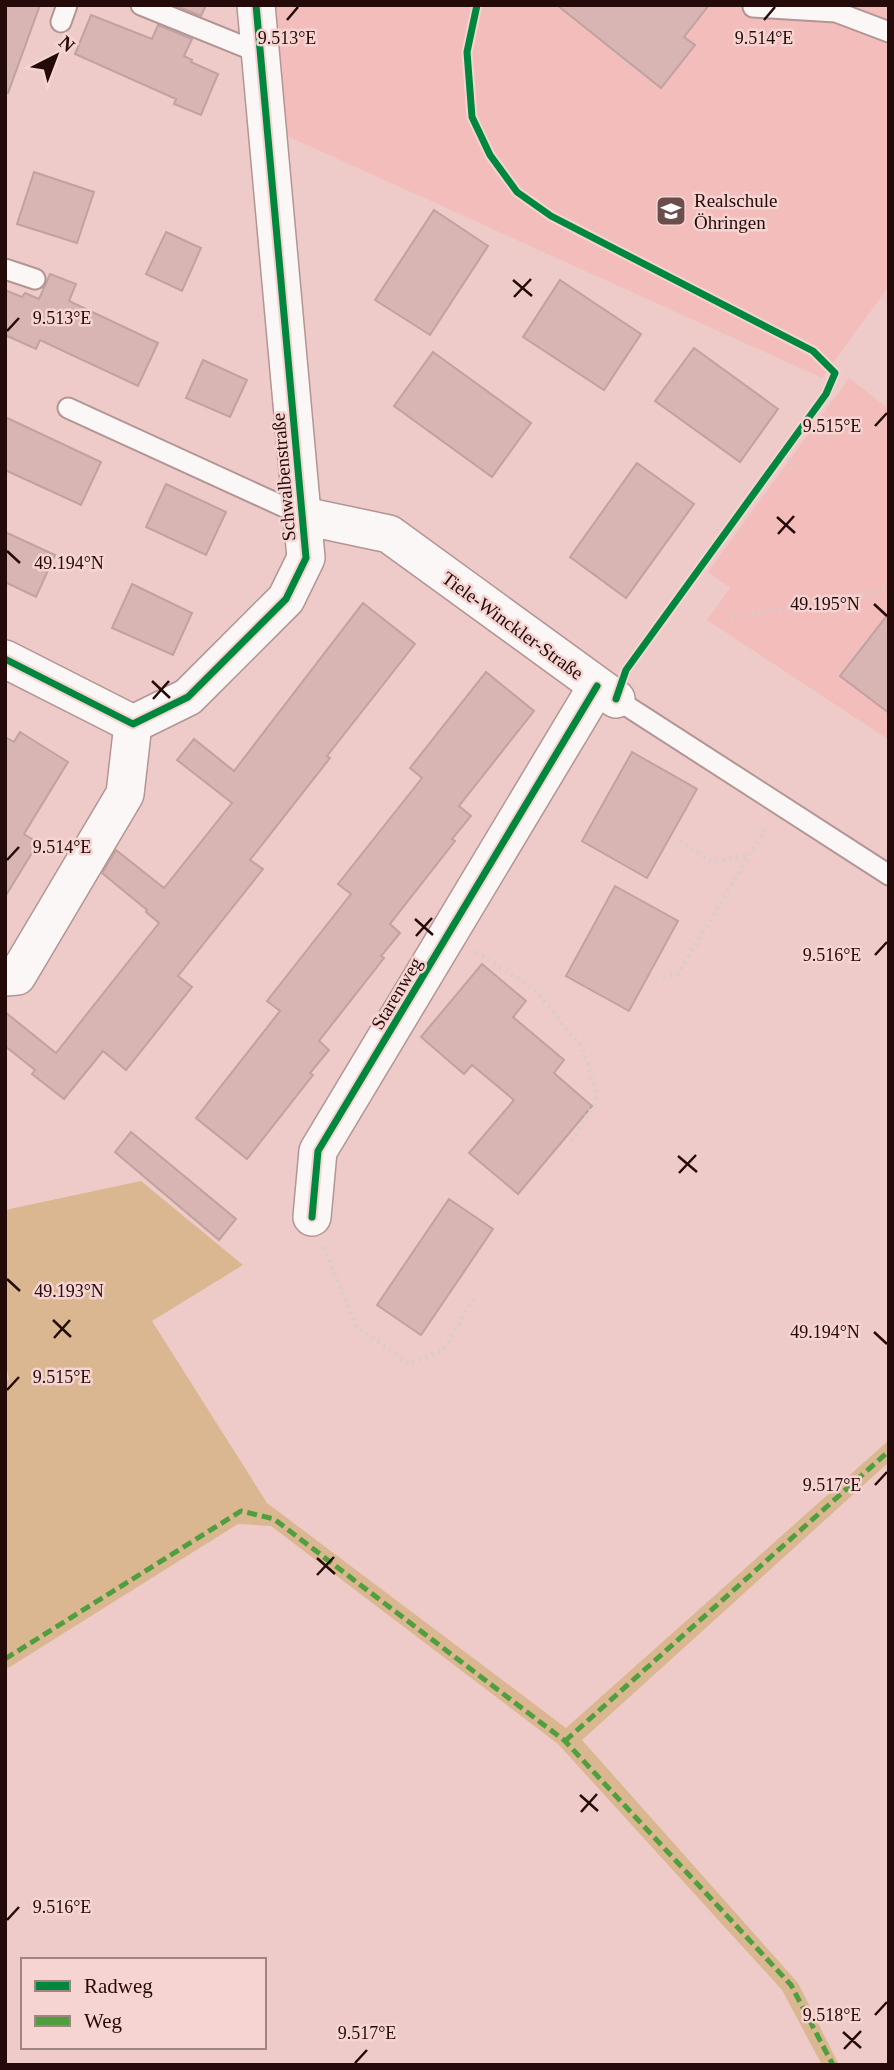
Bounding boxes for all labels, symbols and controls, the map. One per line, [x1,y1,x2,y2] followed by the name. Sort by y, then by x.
[21,21,91,91] north arrow
[258,28,316,48] text: 9.513°E
[735,28,793,48] text: 9.514°E
[55,31,79,56] text: N
[694,190,777,233] place label: Realschule Öhringen
[654,194,688,228] school or university icon: Realschule Öhringen
[33,308,91,328] text: 9.513°E
[267,412,300,542] street label: Schwalbenstraße
[803,416,861,436] text: 9.515°E
[34,553,104,573] text: 49.194°N
[438,567,587,684] street label: Tiele-Winckler-Straße
[790,594,860,614] text: 49.195°N
[33,837,91,857] text: 9.514°E
[803,945,861,965] text: 9.516°E
[367,953,426,1033] street label: Starenweg
[34,1281,104,1301] text: 49.193°N
[790,1322,860,1342] text: 49.194°N
[33,1367,91,1387] text: 9.515°E
[803,1475,861,1495] text: 9.517°E
[33,1897,91,1917] text: 9.516°E
[21,1958,266,2049] legend
[84,1974,153,1998] text: Radweg
[803,2005,861,2025] text: 9.518°E
[84,2009,122,2033] text: Weg
[338,2023,396,2043] text: 9.517°E

